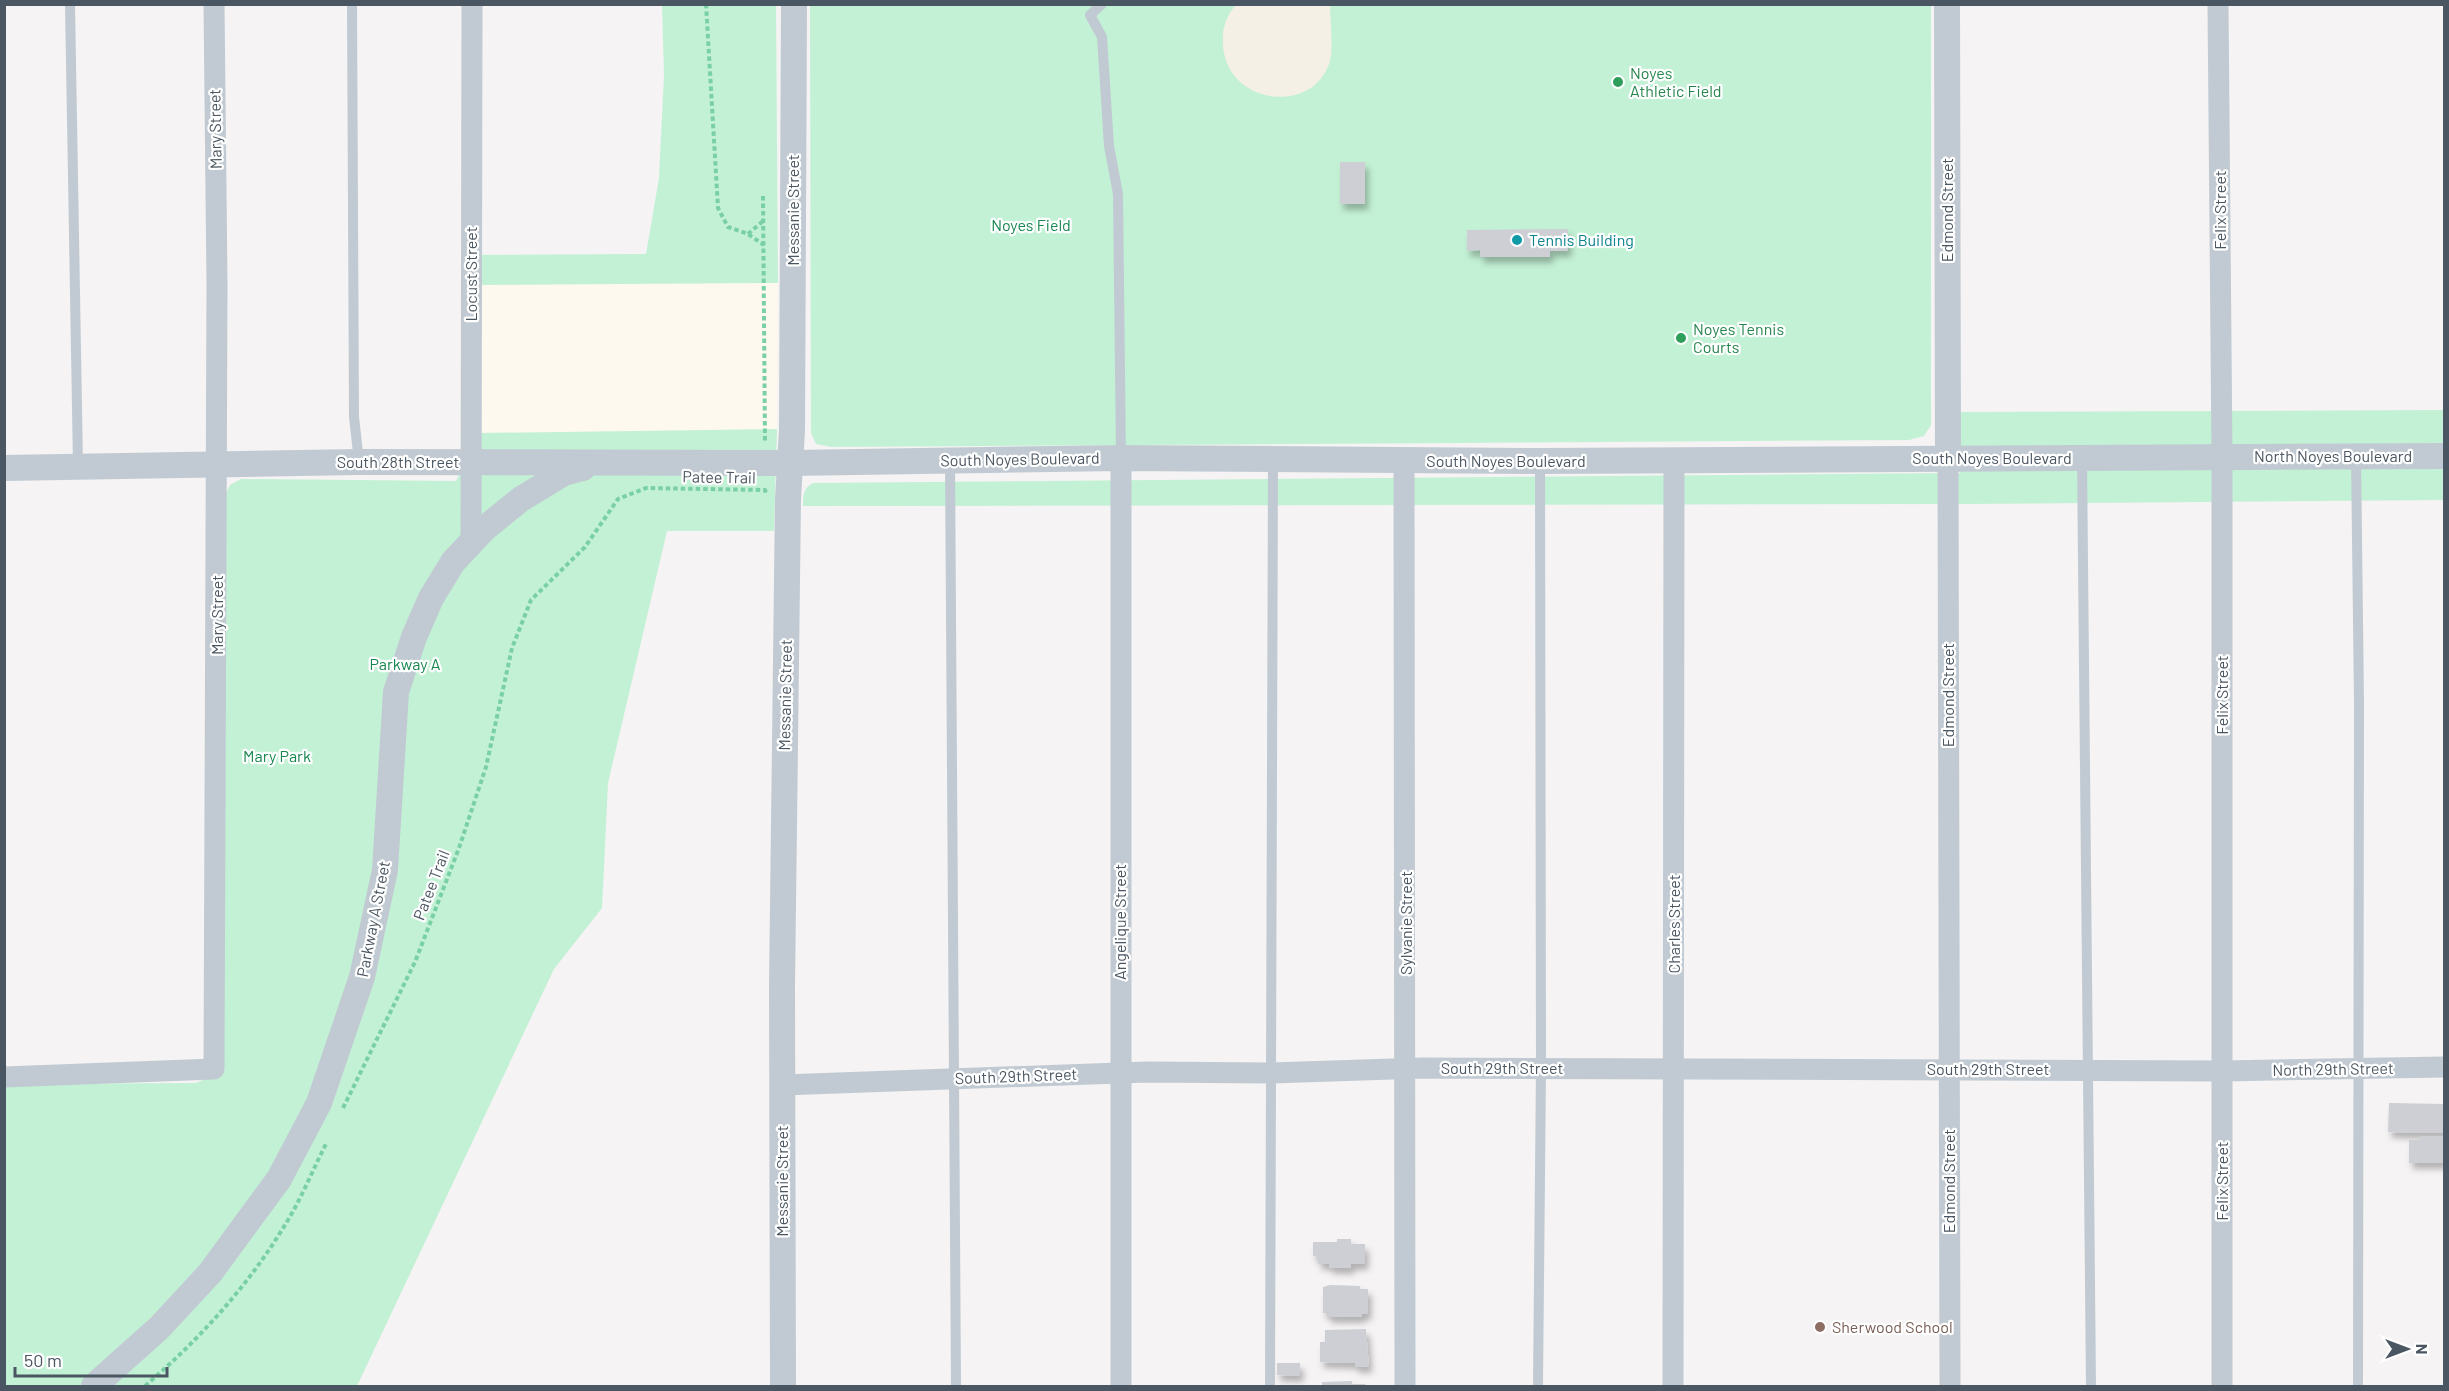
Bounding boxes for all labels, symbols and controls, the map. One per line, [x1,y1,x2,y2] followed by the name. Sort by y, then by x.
[1630,63,1722,100] place label: Noyes Athletic Field
[1611,75,1625,89] marker: Noyes Athletic Field
[204,89,225,169] street label: Mary Street
[783,154,802,266] street label: Messanie Street
[1937,158,1956,262] street label: Edmond Street
[2210,170,2229,250] street label: Felix Street
[991,215,1071,234] park label: Noyes Field
[461,226,480,322] street label: Locust Street
[1529,230,1634,249] place label: Tennis Building
[1510,233,1524,247] marker: Tennis Building
[1693,319,1784,356] place label: Noyes Tennis Courts
[1674,331,1688,345] marker: Noyes Tennis Courts
[2254,446,2412,465] street label: North Noyes Boulevard
[940,448,1100,469] street label: South Noyes Boulevard
[1912,448,2072,467] street label: South Noyes Boulevard
[1426,451,1586,470] street label: South Noyes Boulevard
[337,452,459,471] street label: South 28th Street
[682,466,756,487] street label: Patee Trail
[207,575,226,655] street label: Mary Street
[774,639,795,751] street label: Messanie Street
[1938,643,1957,747] street label: Edmond Street
[369,654,441,673] park label: Parkway A
[2212,655,2231,735] street label: Felix Street
[243,746,311,765] park label: Mary Park
[409,847,453,922] street label: Patee Trail
[352,859,393,979] street label: Parkway A Street
[1110,864,1129,980] street label: Angelique Street
[1396,871,1415,975] street label: Sylvanie Street
[1664,875,1683,973] street label: Charles Street
[1441,1058,1563,1077] street label: South 29th Street
[2272,1058,2394,1079] street label: North 29th Street
[1927,1059,2049,1078] street label: South 29th Street
[954,1064,1078,1087] street label: South 29th Street
[772,1125,791,1237] street label: Messanie Street
[1939,1129,1958,1233] street label: Edmond Street
[2212,1141,2231,1221] street label: Felix Street
[1832,1317,1953,1336] place label: Sherwood School
[2377,1319,2437,1379] north arrow
[1813,1320,1827,1334] marker: Sherwood School
[15,1340,166,1378] scale bar
[2413,1344,2432,1354] text: N
[24,1349,62,1371] text: 50 m

